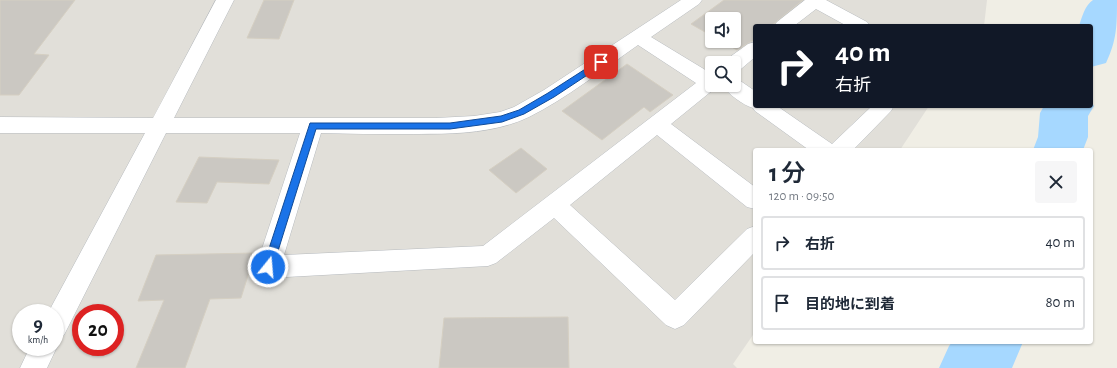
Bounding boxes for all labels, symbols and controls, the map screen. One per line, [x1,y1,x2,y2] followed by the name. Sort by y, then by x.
[705,12,741,92] map controls
[705,12,741,48] button: sound
[835,39,891,67] text: 40 m
[769,40,821,92] icon: right
[584,45,618,79] pin
[590,51,612,73] icon: arrive
[705,56,741,92] button: search
[835,77,871,95] text: 右折
[1035,161,1077,203] button: close
[769,162,805,186] text: 1 分
[769,190,834,203] text: 120 m · 09:50
[771,232,793,254] icon: right
[1045,235,1075,250] text: 40 m
[805,237,835,252] text: 右折
[247,246,289,288] position arrow
[771,292,793,314] icon: arrive
[1045,295,1075,310] text: 80 m
[805,297,895,312] text: 目的地に到着
[72,304,124,356] speed limit sign: 20
[33,315,43,335] text: 9
[28,335,48,345] text: km/h

